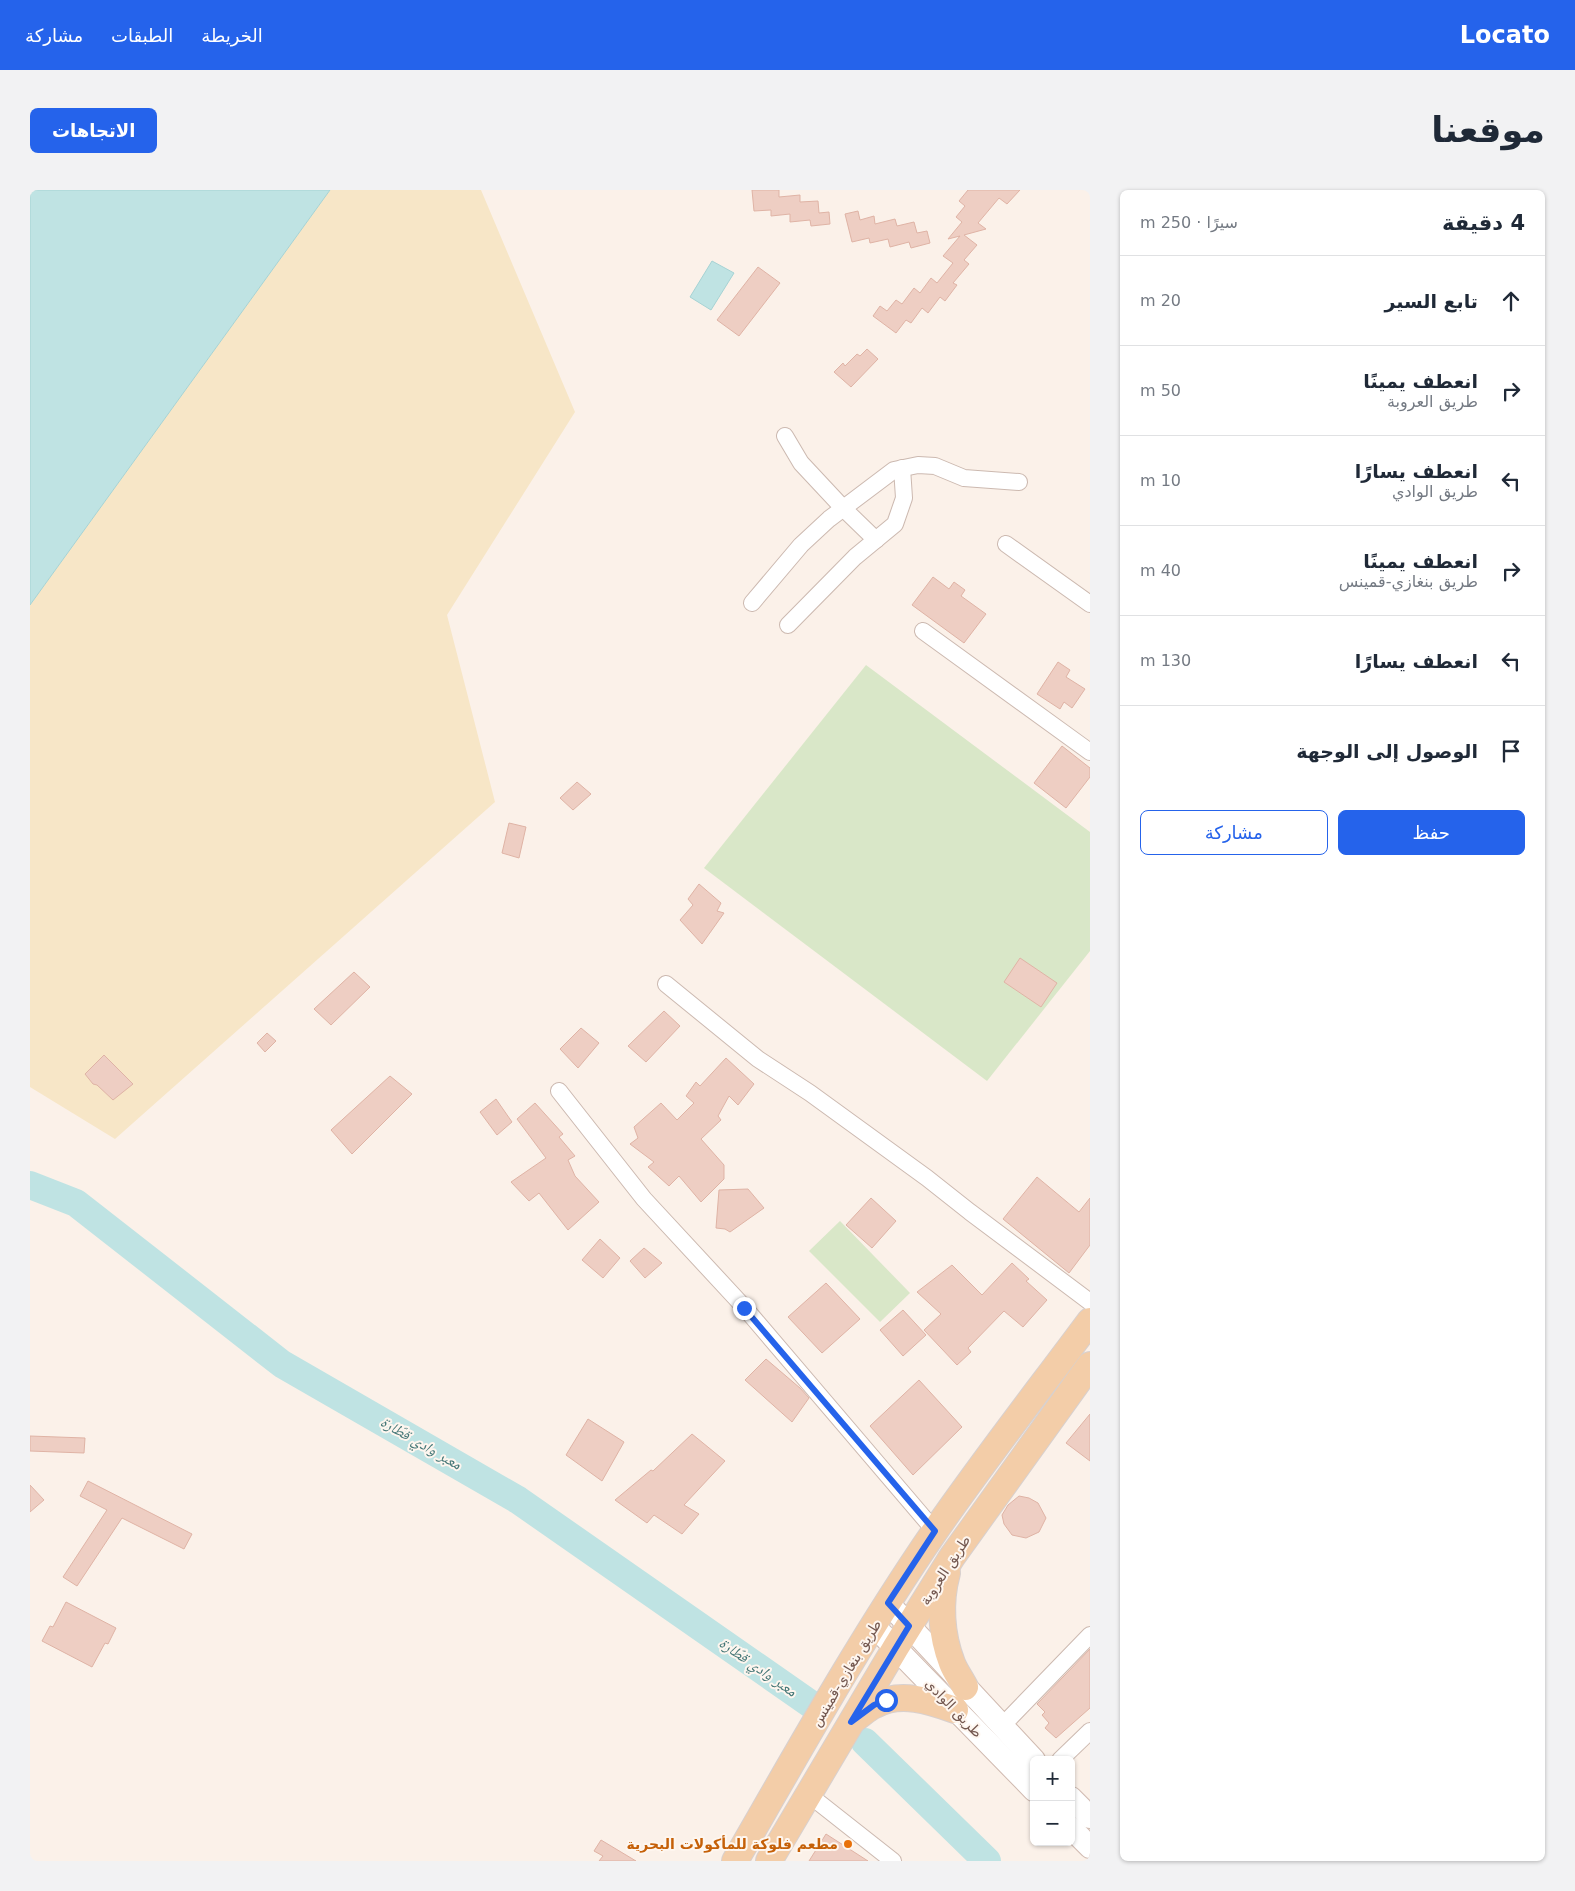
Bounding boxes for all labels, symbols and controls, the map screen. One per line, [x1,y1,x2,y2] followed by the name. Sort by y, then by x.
[1460,21,1550,49] text: Locato
[25,25,83,46] text: مشاركة
[111,25,173,46] text: الطبقات
[201,25,263,46] text: الخريطة
[30,108,157,153] button: الاتجاهات
[1431,110,1545,150] text: موقعنا
[1442,211,1525,235] text: 4 دقيقة
[1140,213,1238,232] text: سيرًا · 250 m
[1497,287,1525,315] icon: ahead
[1384,290,1478,312] text: تابع السير
[1140,291,1181,310] text: 20 m
[1363,370,1478,392] text: انعطف يمينًا
[1497,377,1525,405] icon: right
[1140,381,1181,400] text: 50 m
[1387,392,1478,411] text: طريق العروبة
[1355,460,1478,482] text: انعطف يسارًا
[1497,467,1525,495] icon: left
[1140,471,1181,490] text: 10 m
[1392,482,1478,501] text: طريق الوادي
[1363,550,1478,572] text: انعطف يمينًا
[1497,557,1525,585] icon: right
[1140,561,1181,580] text: 40 m
[1339,572,1478,591] text: طريق بنغازي-قمينس
[1497,647,1525,675] icon: left
[1355,650,1478,672] text: انعطف يسارًا
[1140,651,1191,670] text: 130 m
[1497,737,1525,765] icon: arrive
[1296,740,1478,762] text: الوصول إلى الوجهة
[1140,810,1328,855] button: مشاركة
[1338,810,1525,855] button: حفظ
[733,1297,756,1320] route end
[376,1413,465,1476] water label: معبر وادي قطّارة
[917,1532,974,1608] street label: طريق العروبة
[808,1617,885,1730] street label: طريق بنغازي-قمينس
[714,1634,800,1703] water label: معبر وادي قطّارة
[921,1675,986,1741] street label: طريق الوادي
[875,1689,898,1712] route start
[1030,1756,1075,1846] map controls
[1030,1756,1075,1801] button: +
[1030,1801,1075,1846] button: −
[627,1835,838,1853] place label: مطعم فلوكة للمأكولات البحرية
[842,1838,854,1850] marker: مطعم فلوكة للمأكولات البحرية

